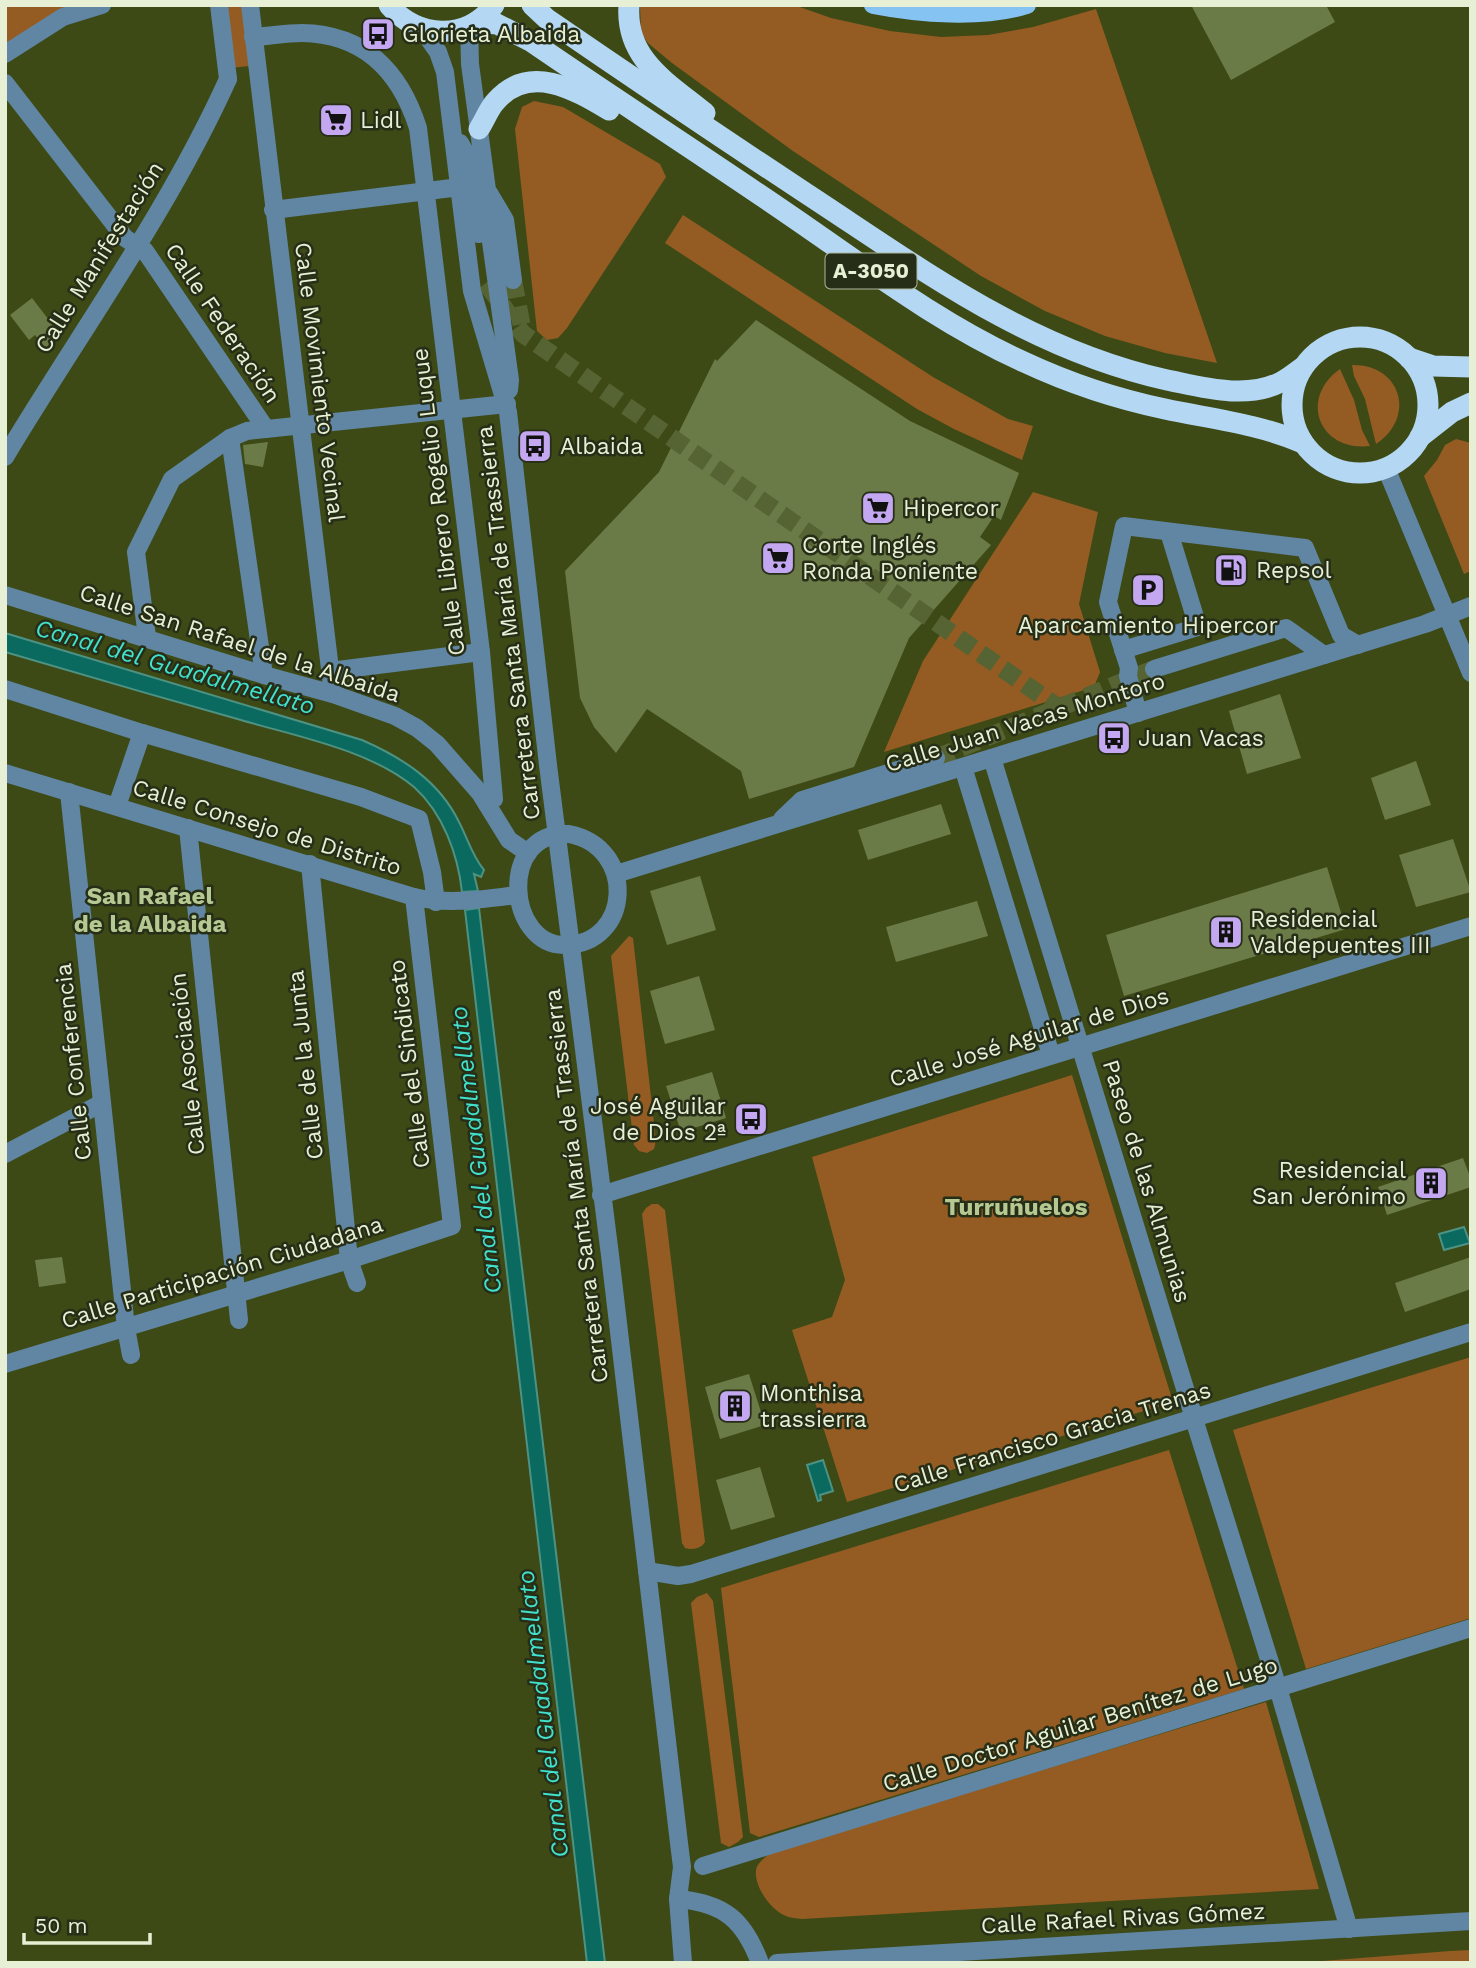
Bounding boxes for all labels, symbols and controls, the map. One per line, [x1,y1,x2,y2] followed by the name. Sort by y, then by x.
[359,15,397,53] bus stop icon: Glorieta Albaida
[402,21,580,48] place label: Glorieta Albaida
[317,101,355,139] supermarket icon: Lidl
[360,107,401,134] place label: Lidl
[30,157,169,358] street label: Calle Manifestación
[159,238,286,408] street label: Calle Federación
[289,241,350,523] street label: Calle Movimiento Vecinal
[826,254,917,288] road number: A-3050
[406,347,471,657] street label: Calle Librero Rogelio Luque
[471,424,546,821] street label: Carretera Santa María de Trassierra
[516,427,554,465] bus stop icon: Albaida
[560,433,643,460] place label: Albaida
[859,489,897,527] supermarket icon: Hipercor
[903,495,999,522] place label: Hipercor
[802,532,978,585] place label: Corte Inglés Ronda Poniente
[759,539,797,577] supermarket icon: Corte Inglés Ronda Poniente
[1212,551,1250,589] fuel station icon: Repsol
[1256,557,1332,584] place label: Repsol
[1129,571,1167,609] parking icon: Aparcamiento Hipercor
[76,579,404,708] street label: Calle San Rafael de la Albaida
[1018,612,1278,639] place label: Aparcamiento Hipercor
[32,614,318,720] water label: Canal del Guadalmellato
[882,667,1168,778] street label: Calle Juan Vacas Montoro
[1095,719,1133,757] bus stop icon: Juan Vacas
[1138,725,1264,752] place label: Juan Vacas
[129,774,405,881] street label: Calle Consejo de Distrito
[74,882,226,938] district label: San Rafael de la Albaida
[1250,906,1431,959] place label: Residencial Valdepuentes III
[1207,913,1245,951] building icon: Residencial Valdepuentes III
[383,958,436,1170] street label: Calle del Sindicato
[50,962,97,1162] street label: Calle Conferencia
[282,969,329,1161] street label: Calle de la Junta
[165,971,210,1156] street label: Calle Asociación
[886,982,1172,1093] street label: Calle José Aguilar de Dios
[539,987,614,1384] street label: Carretera Santa María de Trassierra
[444,1005,508,1295] water label: Canal del Guadalmellato
[1097,1056,1196,1306] street label: Paseo de las Almunias
[590,1093,726,1146] place label: José Aguilar de Dios 2ª
[732,1100,770,1138] bus stop icon: José Aguilar de Dios 2ª
[1252,1157,1406,1210] place label: Residencial San Jerónimo
[1412,1164,1450,1202] building icon: Residencial San Jerónimo
[944,1193,1088,1221] district label: Turruñuelos
[58,1211,386,1334] street label: Calle Participación Ciudadana
[890,1376,1214,1499] street label: Calle Francisco Gracia Trenas
[760,1380,867,1433] place label: Monthisa trassierra
[716,1387,754,1425] building icon: Monthisa trassierra
[511,1569,575,1859] water label: Canal del Guadalmellato
[879,1651,1281,1798] street label: Calle Doctor Aguilar Benítez de Lugo
[980,1898,1266,1939] street label: Calle Rafael Rivas Gómez
[24,1902,150,1946] scale bar
[35,1913,87,1938] text: 50 m

